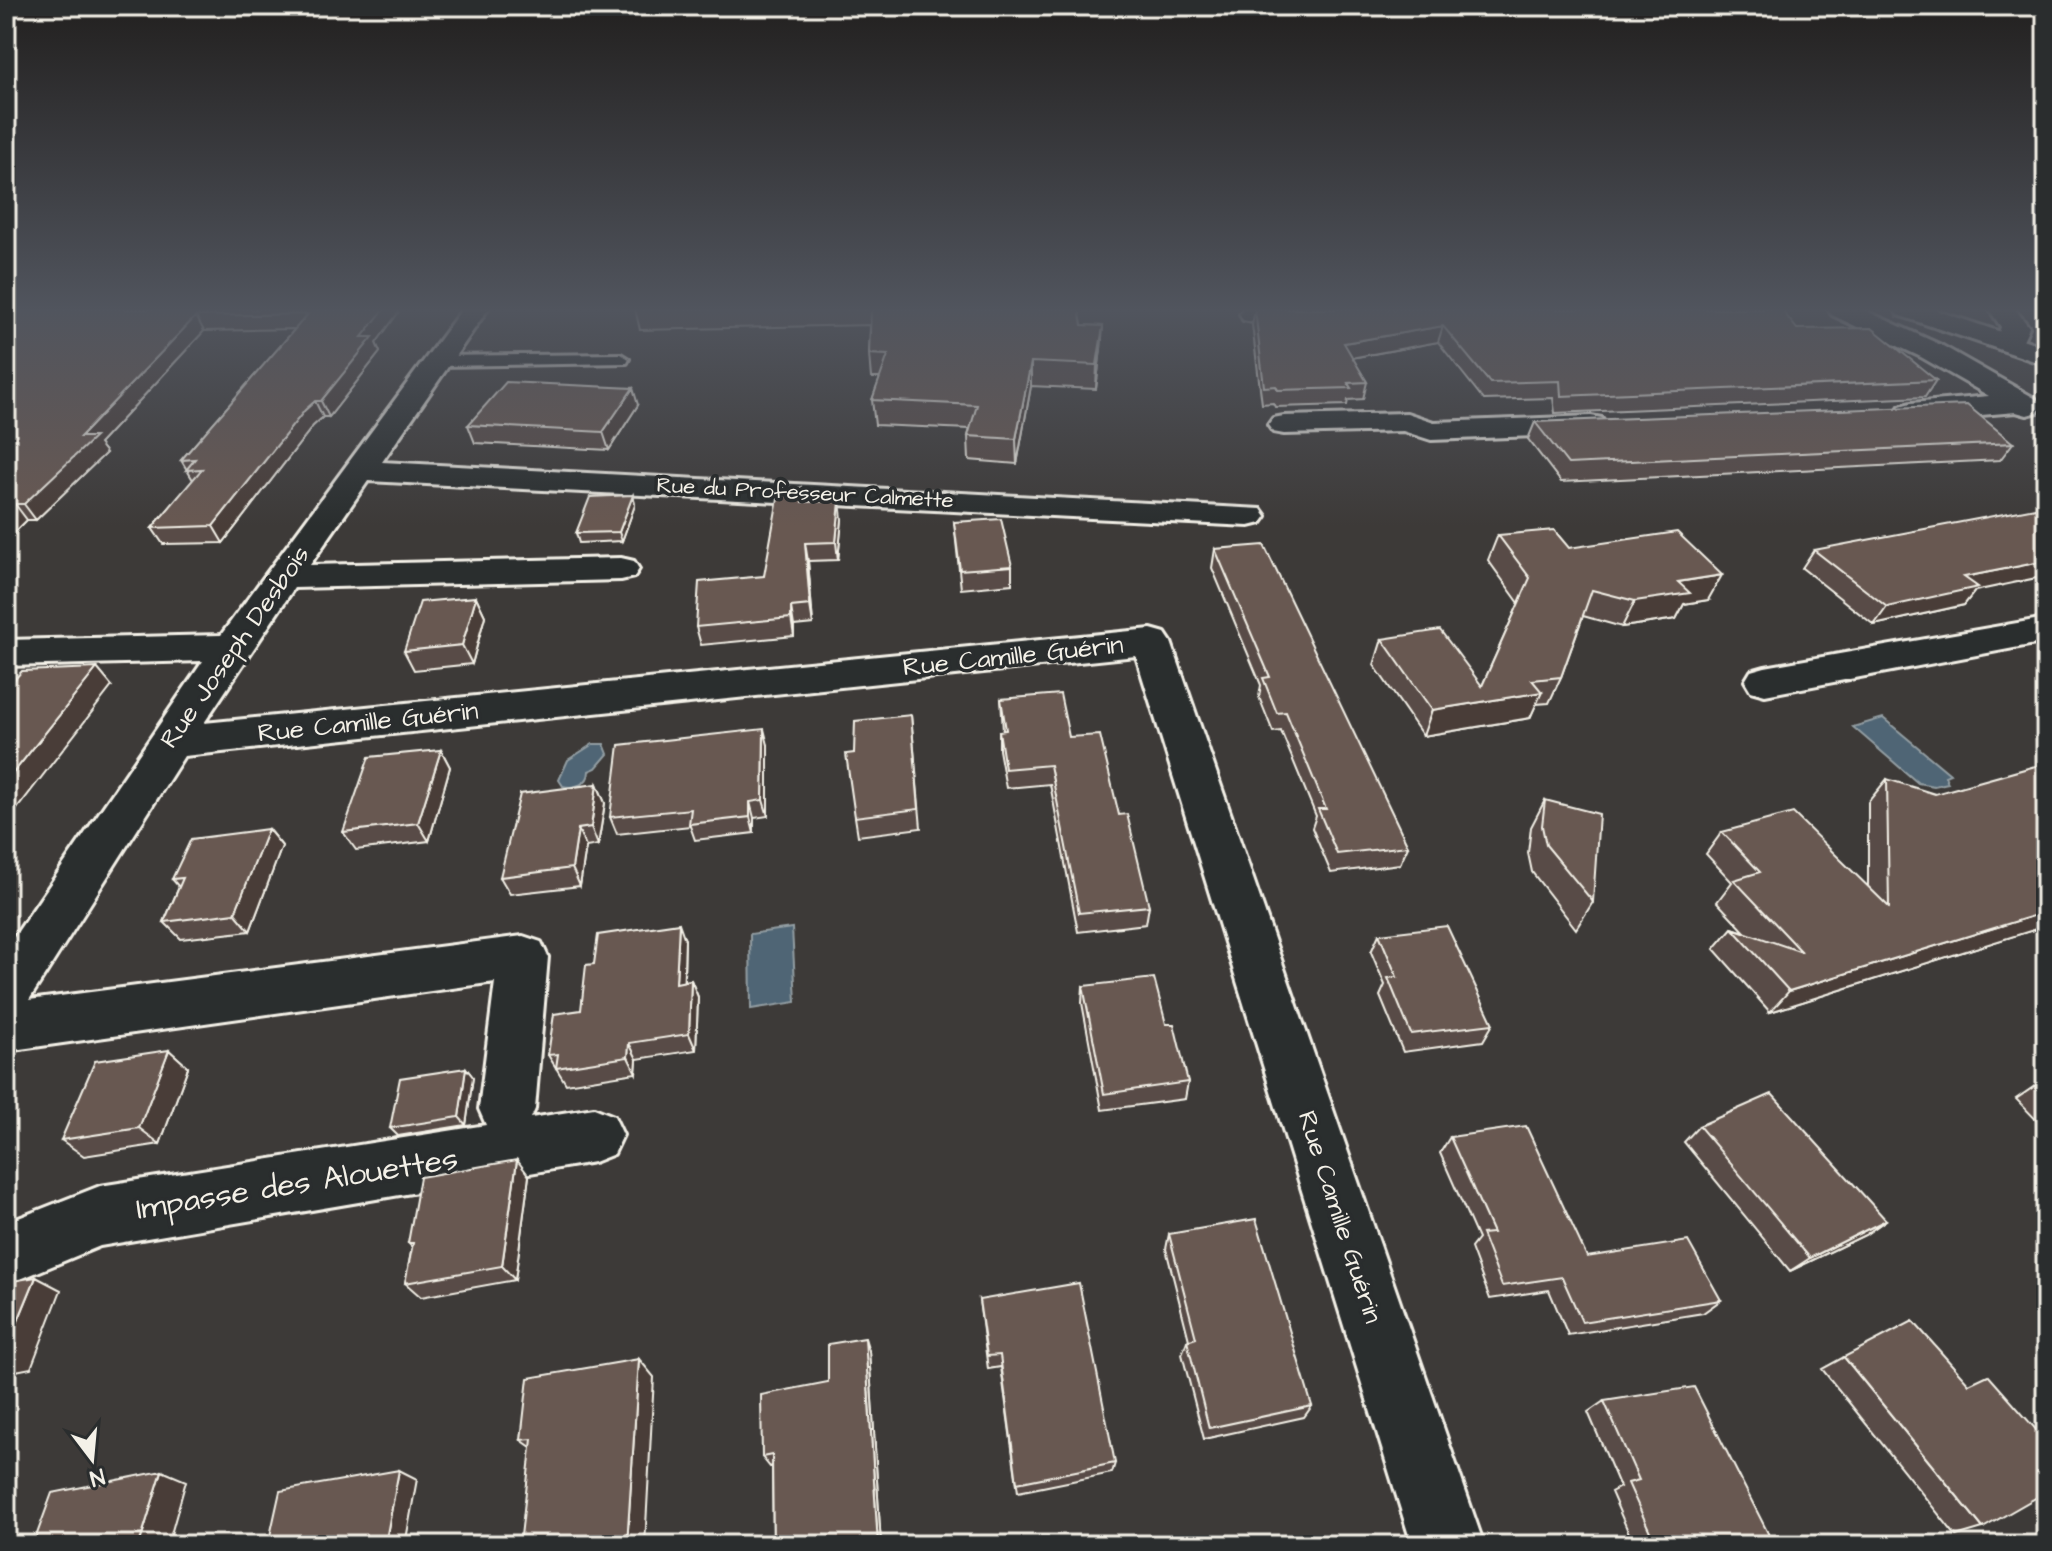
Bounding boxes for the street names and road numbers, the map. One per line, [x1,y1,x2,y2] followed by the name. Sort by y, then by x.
[656,470,954,516] street label: Rue du Professeur Calmette
[152,539,318,755] street label: Rue Joseph Desbois
[901,627,1125,685] street label: Rue Camille Guérin
[256,693,480,751] street label: Rue Camille Guérin
[1289,1106,1391,1328] street label: Rue Camille Guérin
[133,1136,461,1232] street label: Impasse des Alouettes

